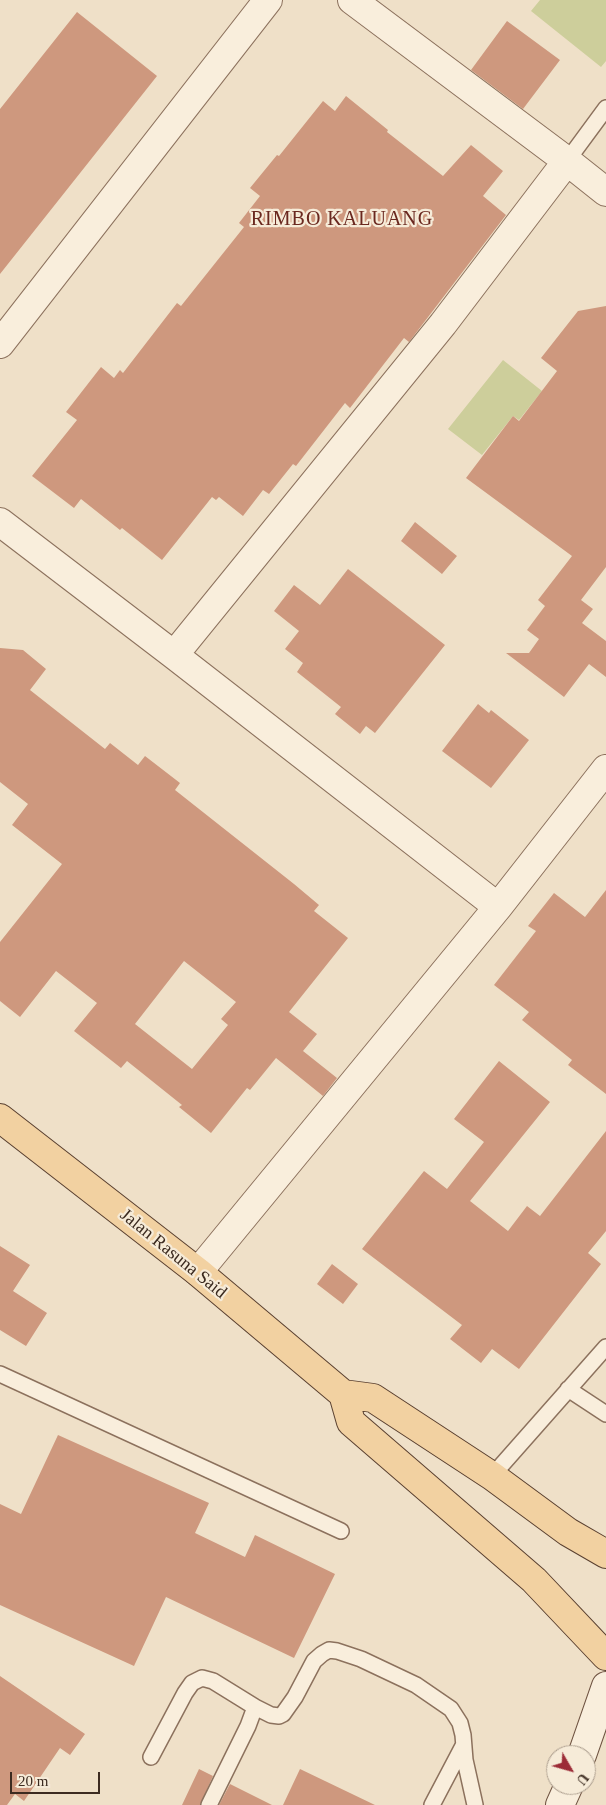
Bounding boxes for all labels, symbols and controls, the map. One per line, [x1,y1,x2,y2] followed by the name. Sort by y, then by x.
[249,208,435,232] district label: RIMBO KALUANG
[115,1204,231,1304] street label: Jalan Rasuna Said
[546,1745,596,1795] north arrow
[12,1762,102,1794] scale bar
[573,1770,591,1788] text: U
[18,1773,48,1789] text: 20 m

